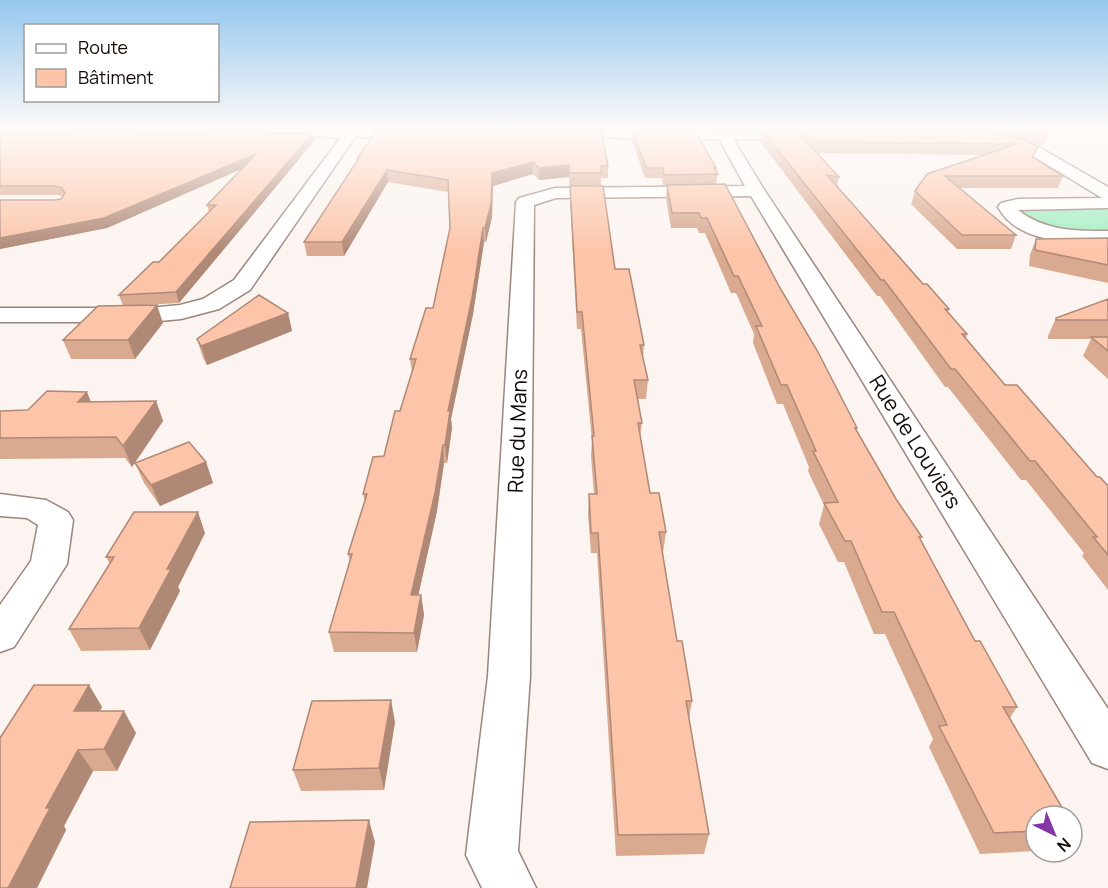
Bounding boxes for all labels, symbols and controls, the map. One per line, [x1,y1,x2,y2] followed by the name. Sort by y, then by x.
[24,24,219,102] legend
[78,35,128,59] text: Route
[78,65,154,89] text: Bâtiment
[501,368,533,493] street label: Rue du Mans
[864,369,968,514] street label: Rue de Louviers
[1024,804,1084,864] north arrow
[1053,833,1076,857] text: N

